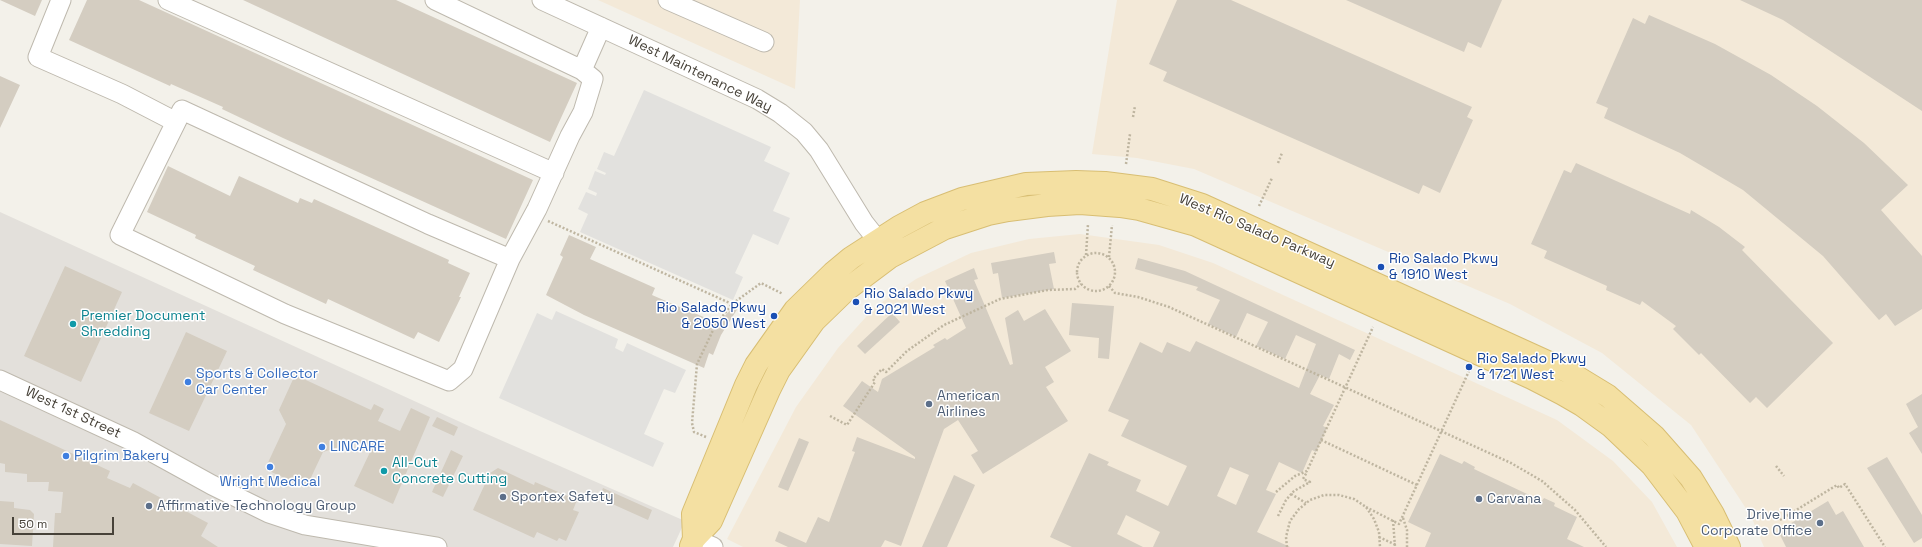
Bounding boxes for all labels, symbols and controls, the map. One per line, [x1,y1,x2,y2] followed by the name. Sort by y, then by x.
[625,32,775,116] street label: West Maintenance Way
[1176,190,1338,272] street label: West Rio Salado Parkway
[1389,251,1498,284] place label: Rio Salado Pkwy & 1910 West
[1376,262,1386,272] marker: Rio Salado Pkwy & 1910 West
[864,286,973,318] place label: Rio Salado Pkwy & 2021 West
[851,297,861,307] marker: Rio Salado Pkwy & 2021 West
[657,300,766,332] place label: Rio Salado Pkwy & 2050 West
[81,308,205,340] place label: Premier Document Shredding
[769,311,779,321] marker: Rio Salado Pkwy & 2050 West
[68,319,78,329] marker: Premier Document Shredding
[1477,351,1586,384] place label: Rio Salado Pkwy & 1721 West
[1464,362,1474,372] marker: Rio Salado Pkwy & 1721 West
[196,366,318,398] place label: Sports & Collector Car Center
[183,377,193,387] marker: Sports & Collector Car Center
[23,384,123,442] street label: West 1st Street
[937,388,1000,420] place label: American Airlines
[924,399,934,409] marker: American Airlines
[330,439,385,455] place label: LINCARE
[317,442,327,452] marker: LINCARE
[74,448,169,464] place label: Pilgrim Bakery
[61,451,71,461] marker: Pilgrim Bakery
[392,455,507,488] place label: All-Cut Concrete Cutting
[265,462,275,472] marker: Wright Medical
[379,466,389,476] marker: All-Cut Concrete Cutting
[219,474,321,490] place label: Wright Medical
[511,489,614,505] place label: Sportex Safety
[1487,491,1541,507] place label: Carvana
[498,492,508,502] marker: Sportex Safety
[1474,494,1484,504] marker: Carvana
[157,498,356,514] place label: Affirmative Technology Group
[144,501,154,511] marker: Affirmative Technology Group
[1701,507,1812,540] place label: DriveTime Corporate Office
[14,509,116,535] scale bar
[19,516,47,532] text: 50 m
[1815,518,1825,528] marker: DriveTime Corporate Office

